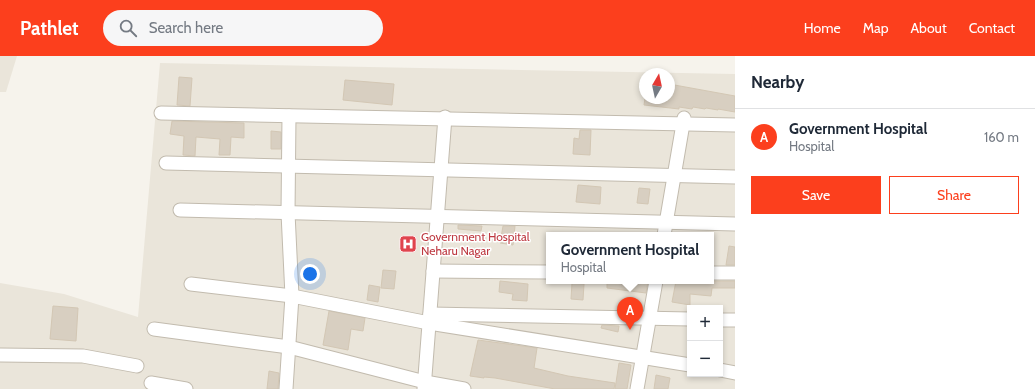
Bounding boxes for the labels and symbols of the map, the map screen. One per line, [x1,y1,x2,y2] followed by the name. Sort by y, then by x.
[639,68,675,104] north arrow
[421,229,530,258] place label: Government Hospital Neharu Nagar
[398,234,418,254] hospital icon: Government Hospital Neharu Nagar
[300,264,320,284] your location
[617,297,643,330] pin: A

